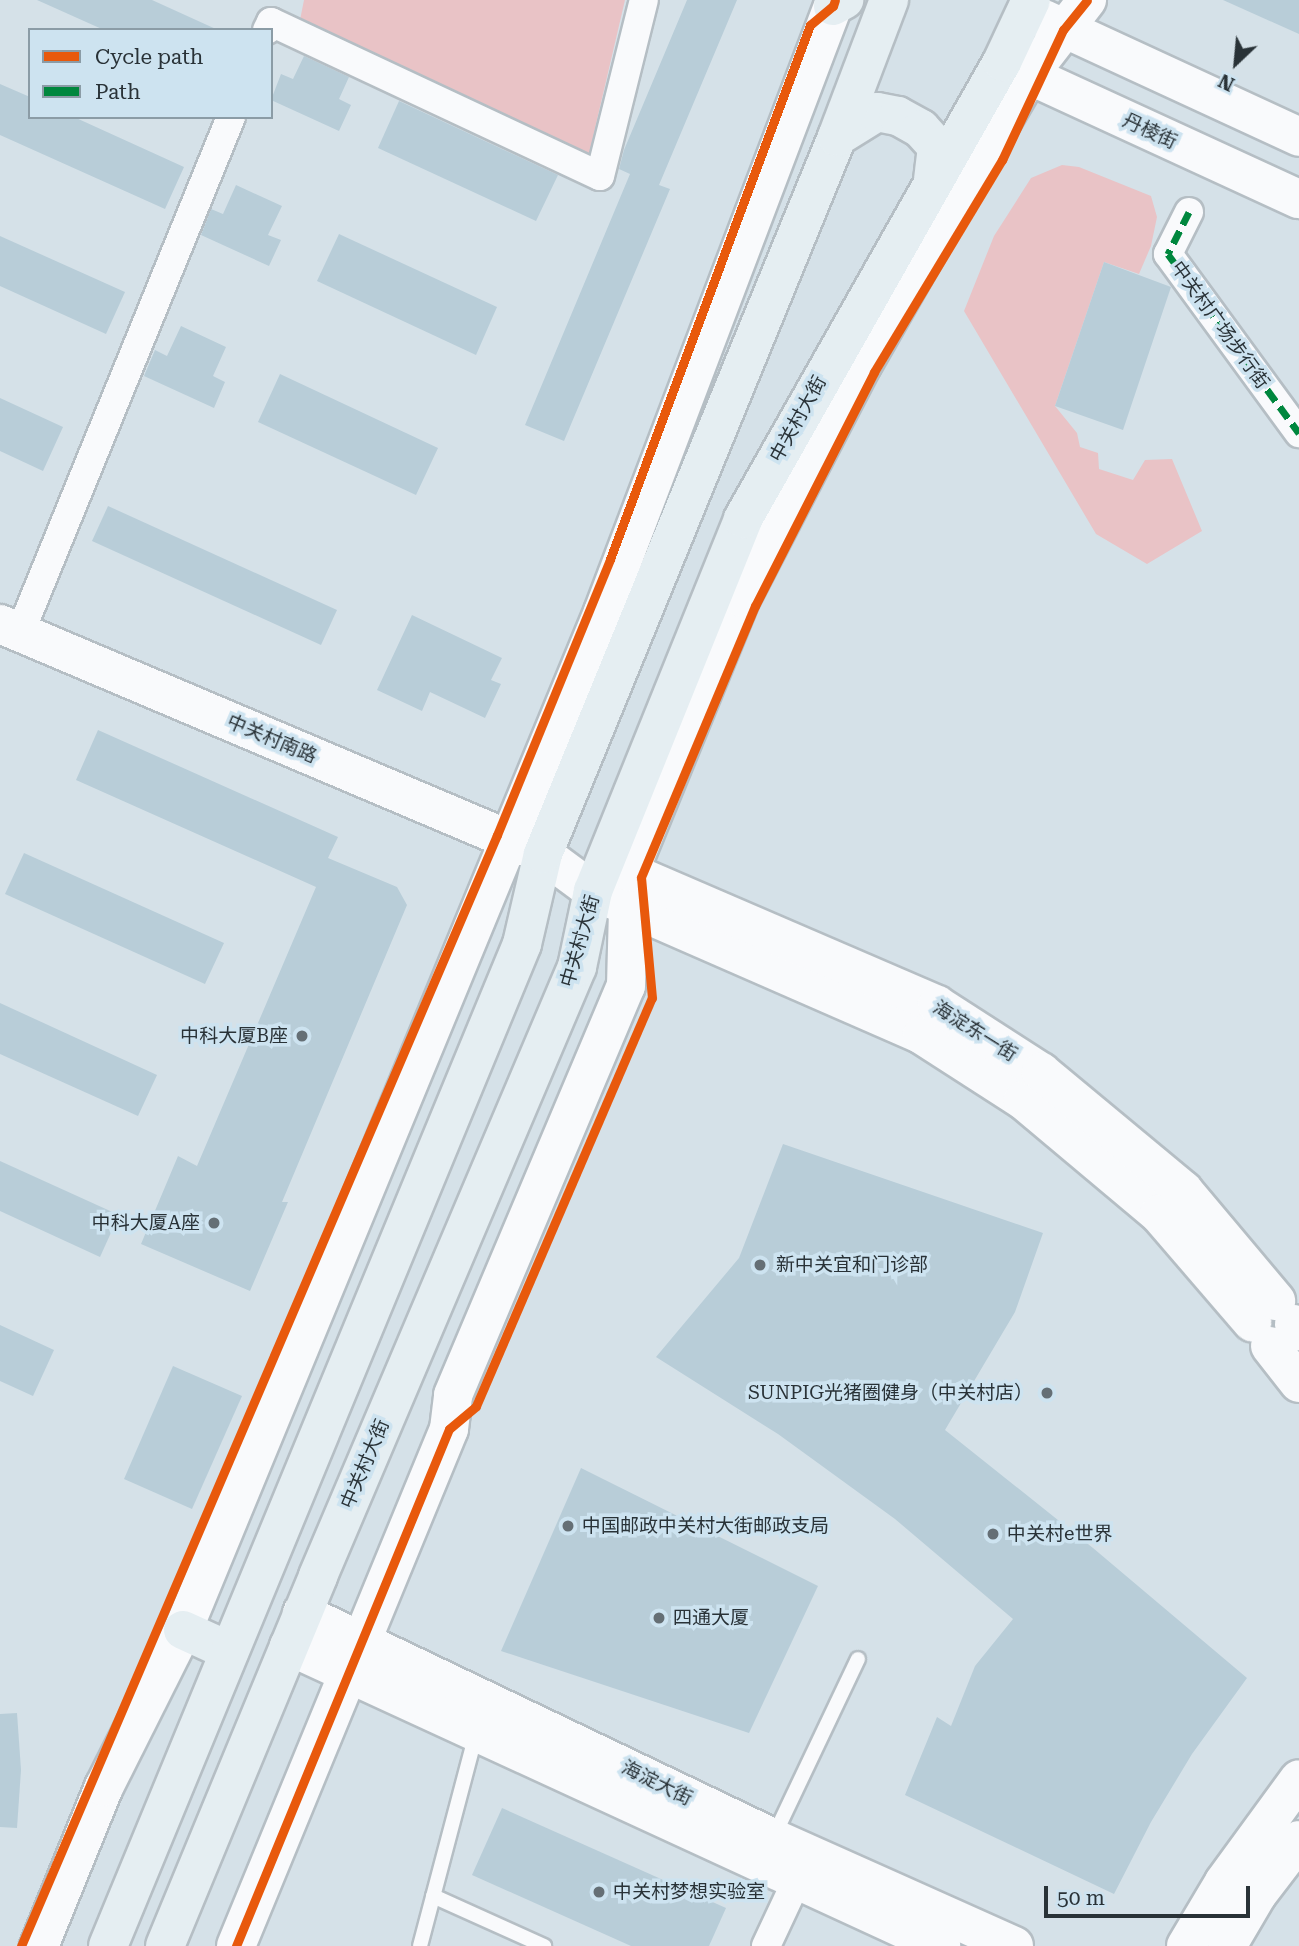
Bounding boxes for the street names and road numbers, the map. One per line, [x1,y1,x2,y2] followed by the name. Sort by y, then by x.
[1119,109,1181,153] street label: 丹棱街
[1166,257,1274,393] street label: 中关村广场步行街
[765,372,831,466] street label: 中关村大街
[224,710,320,768] street label: 中关村南路
[556,892,604,990] street label: 中关村大街
[929,996,1021,1066] street label: 海淀东一街
[336,1416,394,1512] street label: 中关村大街
[618,1756,696,1810] street label: 海淀大街

